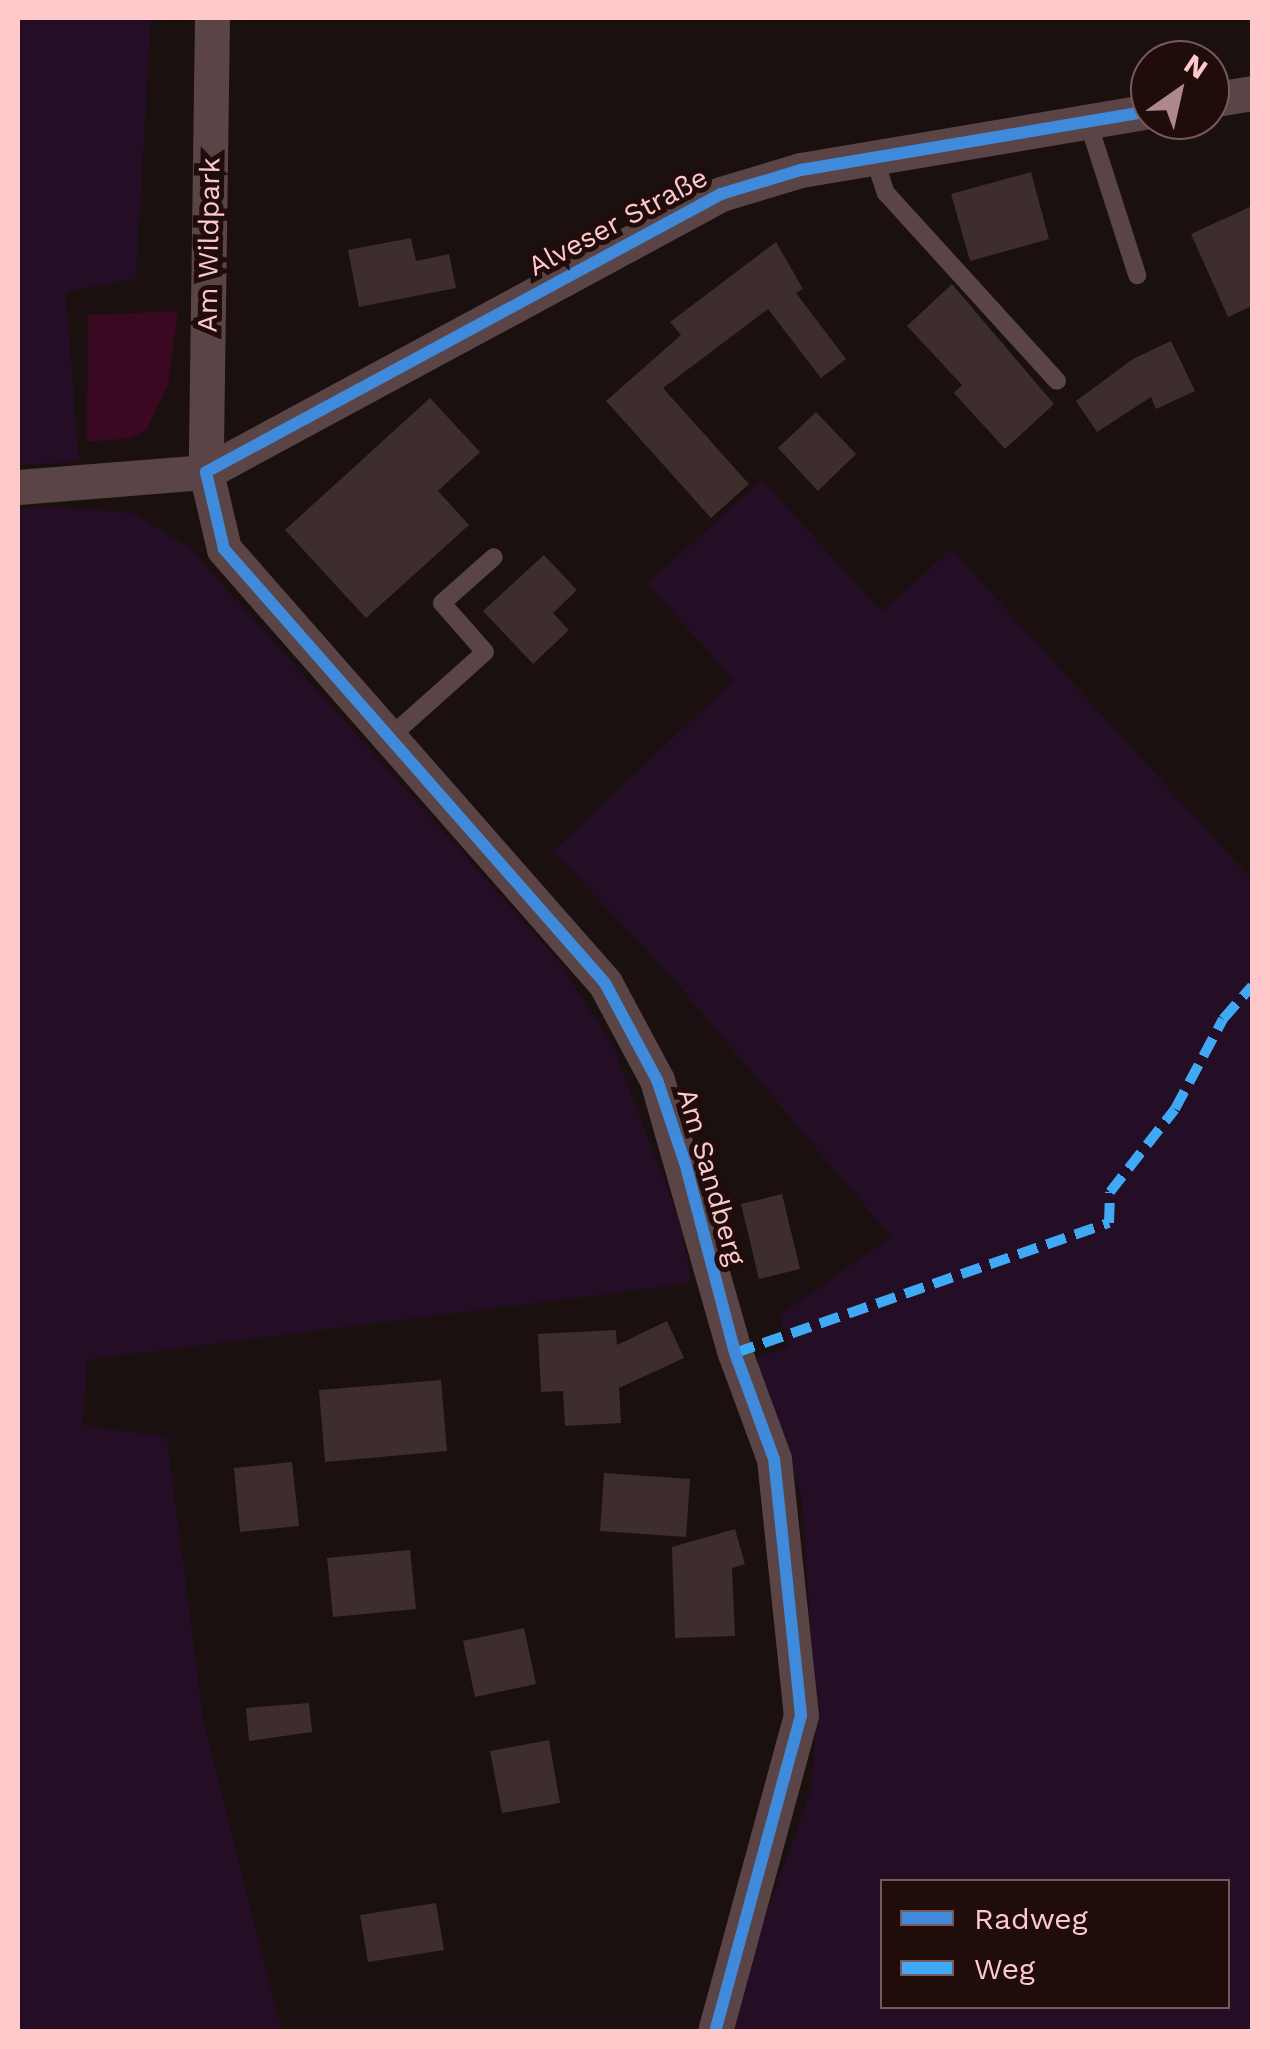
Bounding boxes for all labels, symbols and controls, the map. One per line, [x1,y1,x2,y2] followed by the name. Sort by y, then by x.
[1130,40,1230,140] north arrow
[1178,47,1214,86] text: N
[191,157,227,333] street label: Am Wildpark
[522,160,714,284] street label: Alveser Straße
[670,1085,752,1269] street label: Am Sandberg
[880,1879,1230,2009] legend
[974,1901,1088,1936] text: Radweg
[974,1951,1035,1986] text: Weg

